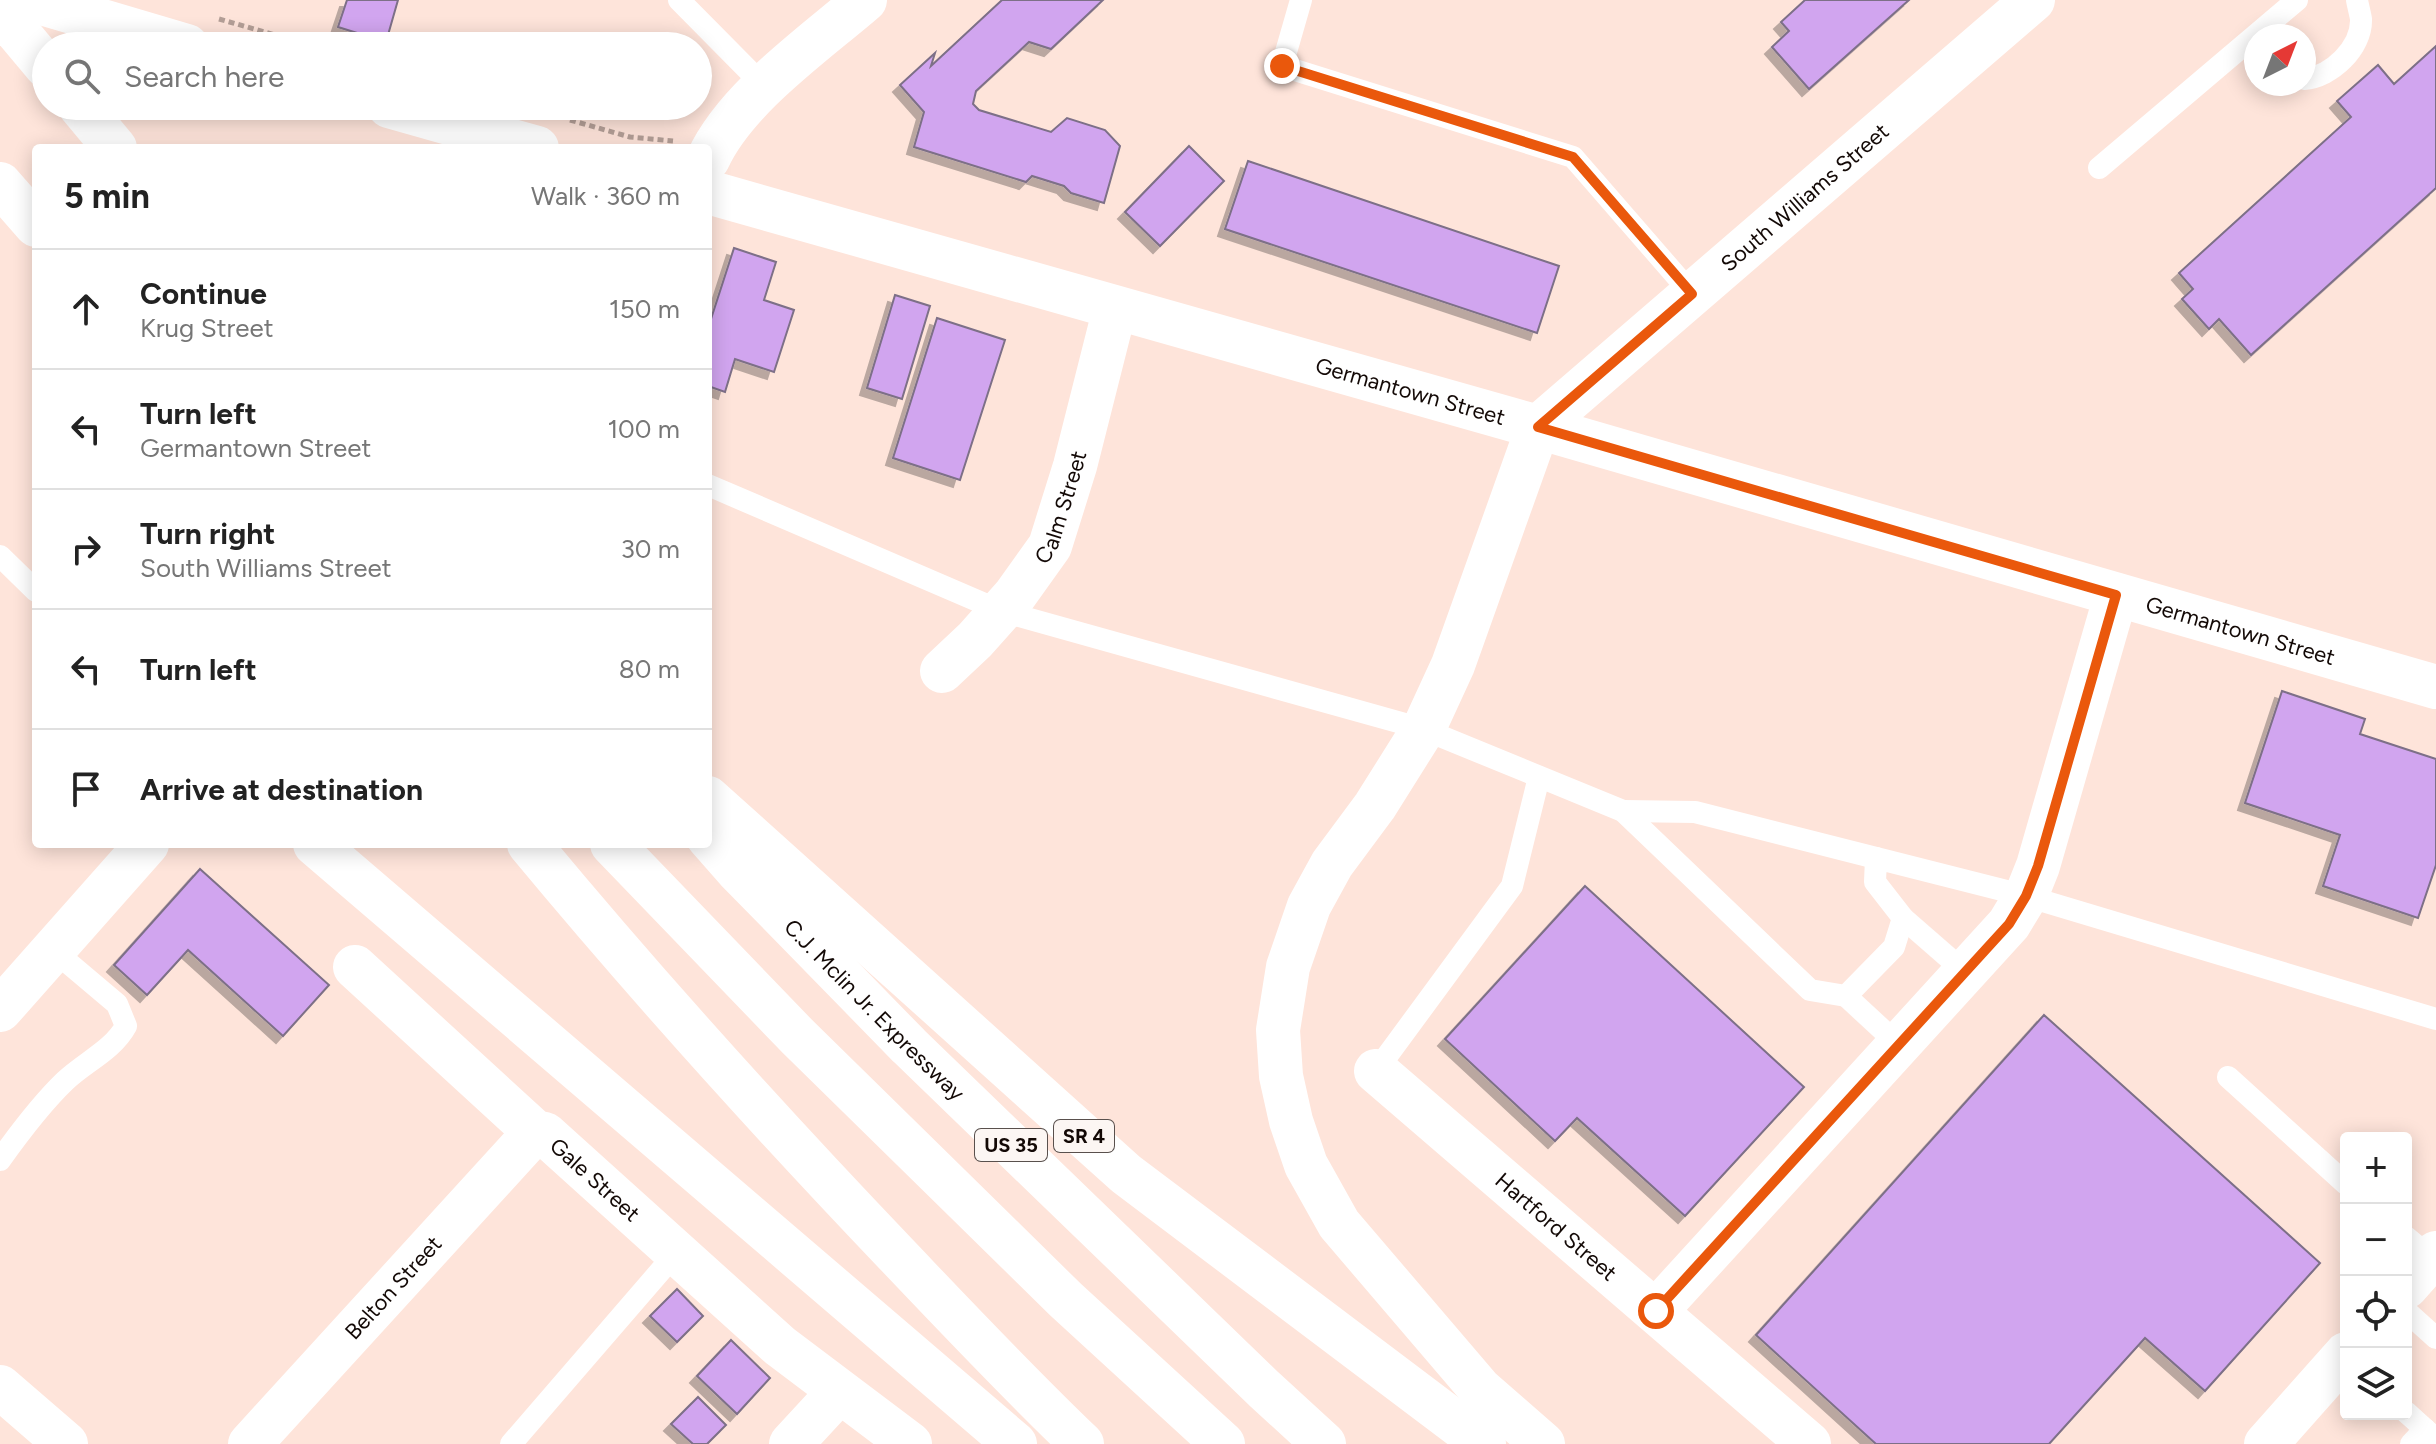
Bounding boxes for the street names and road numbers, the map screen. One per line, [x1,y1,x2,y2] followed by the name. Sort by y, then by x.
[1715,117,1894,277] street label: South Williams Street
[1313,351,1508,431] street label: Germantown Street
[1028,448,1092,569] street label: Calm Street
[2143,590,2338,671] street label: Germantown Street
[779,913,971,1106] street label: C.J. Mclin Jr. Expressway
[1054,1120,1114,1152] road number: SR 4
[975,1129,1047,1161] road number: US 35
[545,1132,646,1227] street label: Gale Street
[1490,1167,1623,1286] street label: Hartford Street
[339,1230,447,1345] street label: Belton Street

